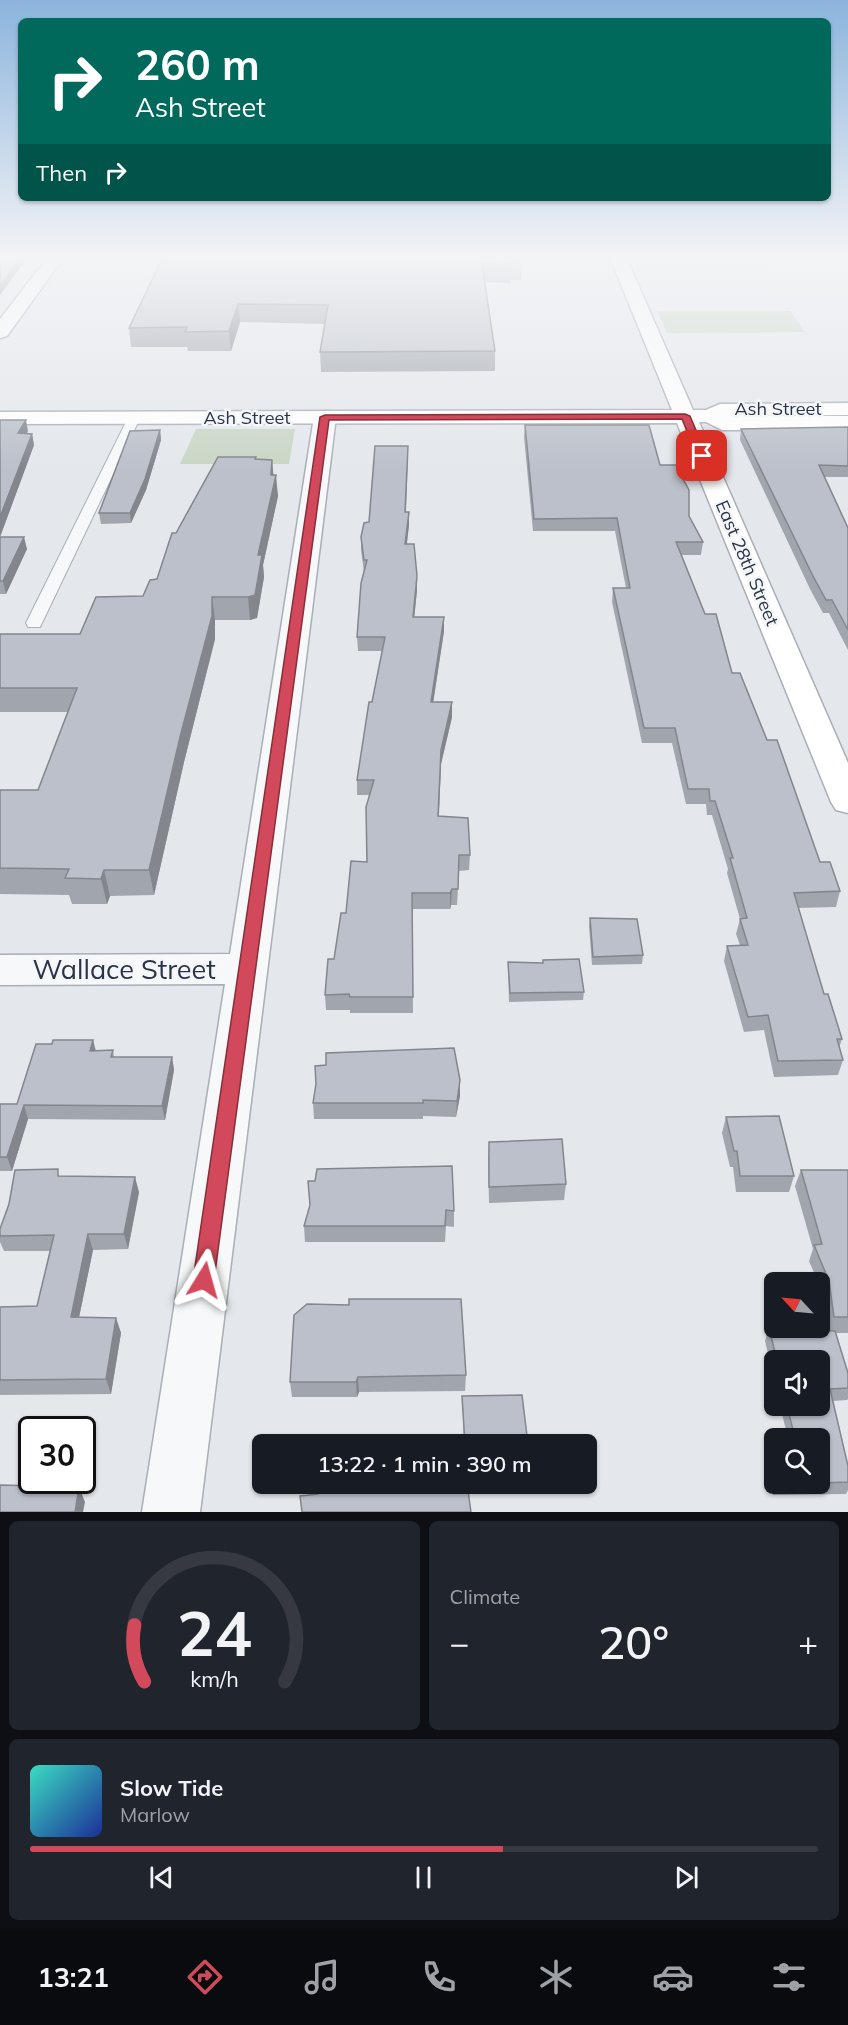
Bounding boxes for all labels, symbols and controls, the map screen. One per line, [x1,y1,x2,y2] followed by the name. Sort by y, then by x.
[135,38,260,91] text: 260 m
[36,42,114,120] icon: right
[135,90,266,124] text: Ash Street
[99,156,132,189] icon: right
[36,159,87,187] text: Then
[734,397,822,420] street label: Ash Street
[203,406,291,429] street label: Ash Street
[676,430,727,481] pin
[685,439,718,472] icon: arrive
[711,497,784,629] street label: East 28th Street
[32,952,216,986] street label: Wallace Street
[172,1248,236,1312] position arrow
[764,1272,830,1338] north arrow
[764,1272,830,1494] map controls
[764,1350,830,1416] button: sound
[18,1416,96,1494] speed limit sign: 30
[764,1428,830,1494] button: search
[317,1450,532,1478] text: 13:22 · 1 min · 390 m
[450,1584,520,1609] text: Climate
[177,1593,252,1672] text: 24
[598,1614,669,1670] text: 20°
[450,1622,469,1663] text: −
[798,1622,818,1663] text: +
[190,1666,238,1693] text: km/h
[120,1774,223,1802] text: Slow Tide
[120,1802,190,1827] text: Marlow
[145,1861,178,1894] icon: previous
[407,1861,440,1894] icon: pause
[670,1861,703,1894] icon: next
[184,1956,226,1998] icon: directions
[301,1956,343,1998] icon: music
[418,1956,460,1998] icon: phone
[535,1956,577,1998] icon: climate
[652,1956,694,1998] icon: car
[768,1956,810,1998] icon: filters
[37,1960,109,1994] text: 13:21

